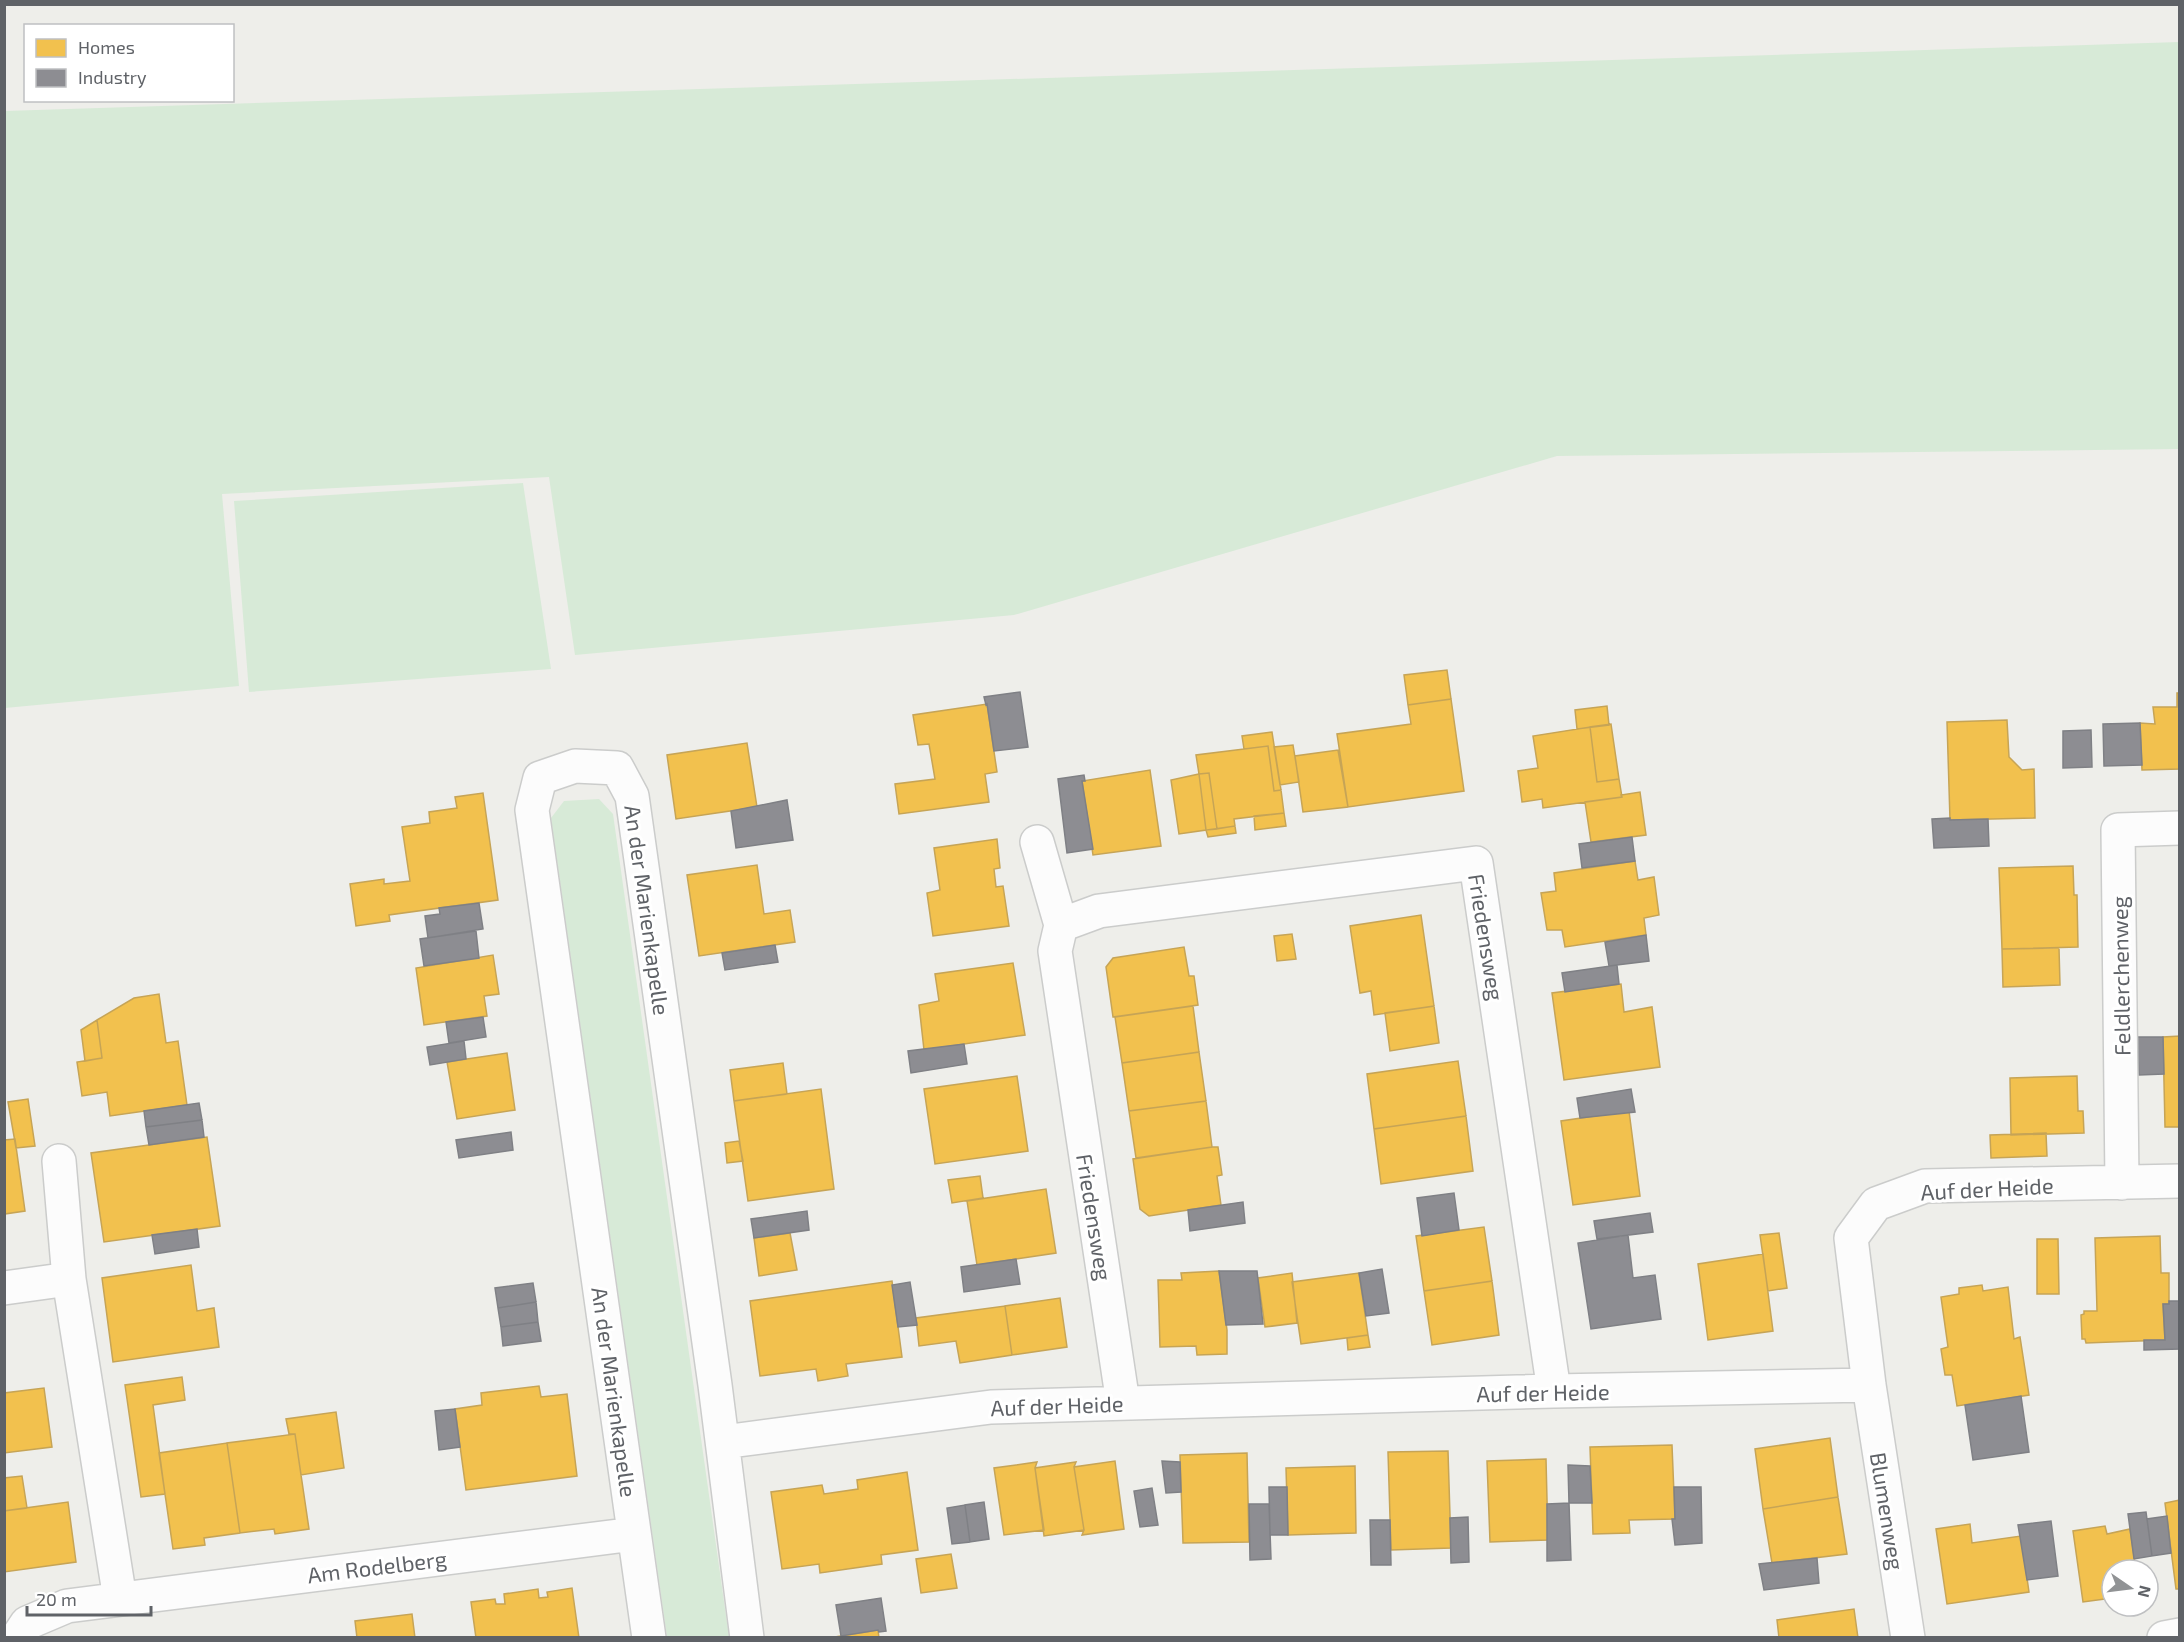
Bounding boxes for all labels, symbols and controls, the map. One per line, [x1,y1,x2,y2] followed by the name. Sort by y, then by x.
[24,24,234,102] legend
[78,36,135,58] text: Homes
[78,66,147,88] text: Industry
[620,803,676,1017] street label: An der Marienkapelle
[1464,872,1510,1002] street label: Friedensweg
[2106,896,2134,1056] street label: Feldlerchenweg
[1072,1152,1118,1282] street label: Friedensweg
[1920,1172,2054,1204] street label: Auf der Heide
[587,1285,643,1499] street label: An der Marienkapelle
[1476,1378,1610,1406] street label: Auf der Heide
[990,1390,1124,1420] street label: Auf der Heide
[1866,1450,1910,1572] street label: Blumenweg
[306,1545,448,1587] street label: Am Rodelberg
[2100,1558,2160,1618] north arrow
[27,1579,152,1617] scale bar
[2134,1584,2156,1600] text: N
[36,1588,77,1610] text: 20 m

